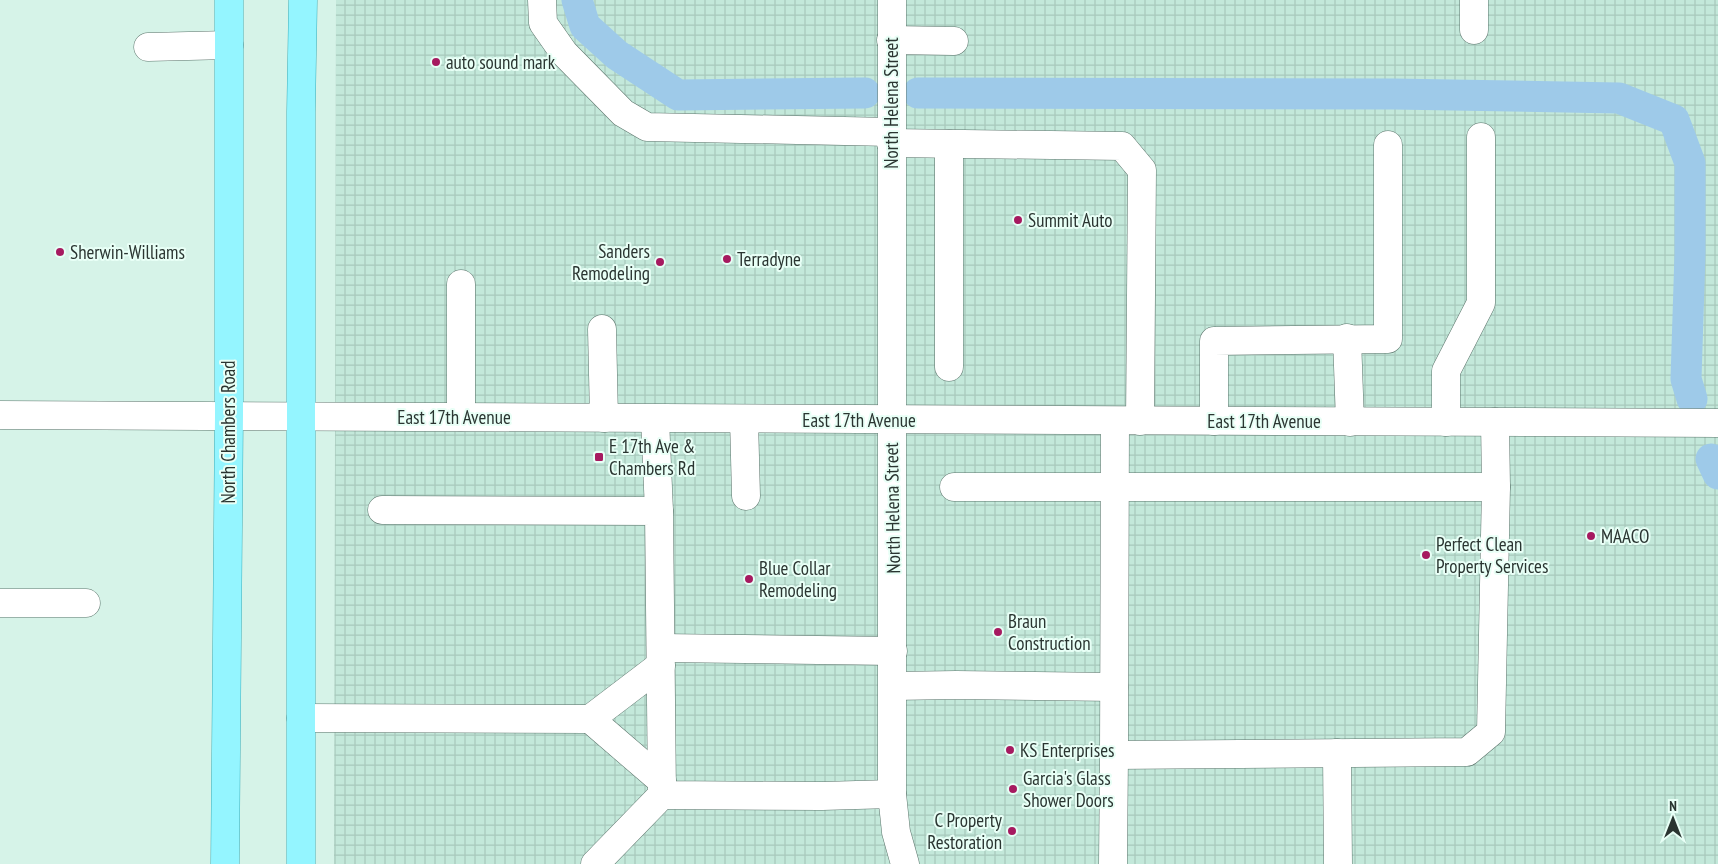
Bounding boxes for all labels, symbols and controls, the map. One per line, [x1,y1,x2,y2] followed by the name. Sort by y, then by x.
[879,37,903,169] street label: North Helena Street
[446,50,556,74] place label: auto sound mark
[430,56,442,68] marker: auto sound mark
[1028,208,1113,232] place label: Summit Auto
[1012,214,1024,226] marker: Summit Auto
[572,239,650,285] place label: Sanders Remodeling
[70,240,185,264] place label: Sherwin-Williams
[54,246,66,258] marker: Sherwin-Williams
[737,247,801,271] place label: Terradyne
[721,253,733,265] marker: Terradyne
[654,256,666,268] marker: Sanders Remodeling
[216,361,240,503] street label: North Chambers Road
[397,405,511,429] street label: East 17th Avenue
[802,408,916,432] street label: East 17th Avenue
[1207,409,1321,433] street label: East 17th Avenue
[609,434,695,480] place label: E 17th Ave & Chambers Rd
[879,441,905,574] street label: North Helena Street
[593,451,605,463] marker: E 17th Ave & Chambers Rd
[1601,524,1649,548] place label: MAACO
[1585,530,1597,542] marker: MAACO
[1436,532,1548,578] place label: Perfect Clean Property Services
[1420,549,1432,561] marker: Perfect Clean Property Services
[759,556,837,602] place label: Blue Collar Remodeling
[743,573,755,585] marker: Blue Collar Remodeling
[1008,609,1090,655] place label: Braun Construction
[992,626,1004,638] marker: Braun Construction
[1020,738,1114,762] place label: KS Enterprises
[1004,744,1016,756] marker: KS Enterprises
[1023,766,1114,812] place label: Garcia's Glass Shower Doors
[1007,783,1019,795] marker: Garcia's Glass Shower Doors
[1648,794,1698,844] north arrow
[1669,797,1677,815] text: N
[927,808,1003,854] place label: C Property Restoration
[1006,825,1018,837] marker: C Property Restoration

